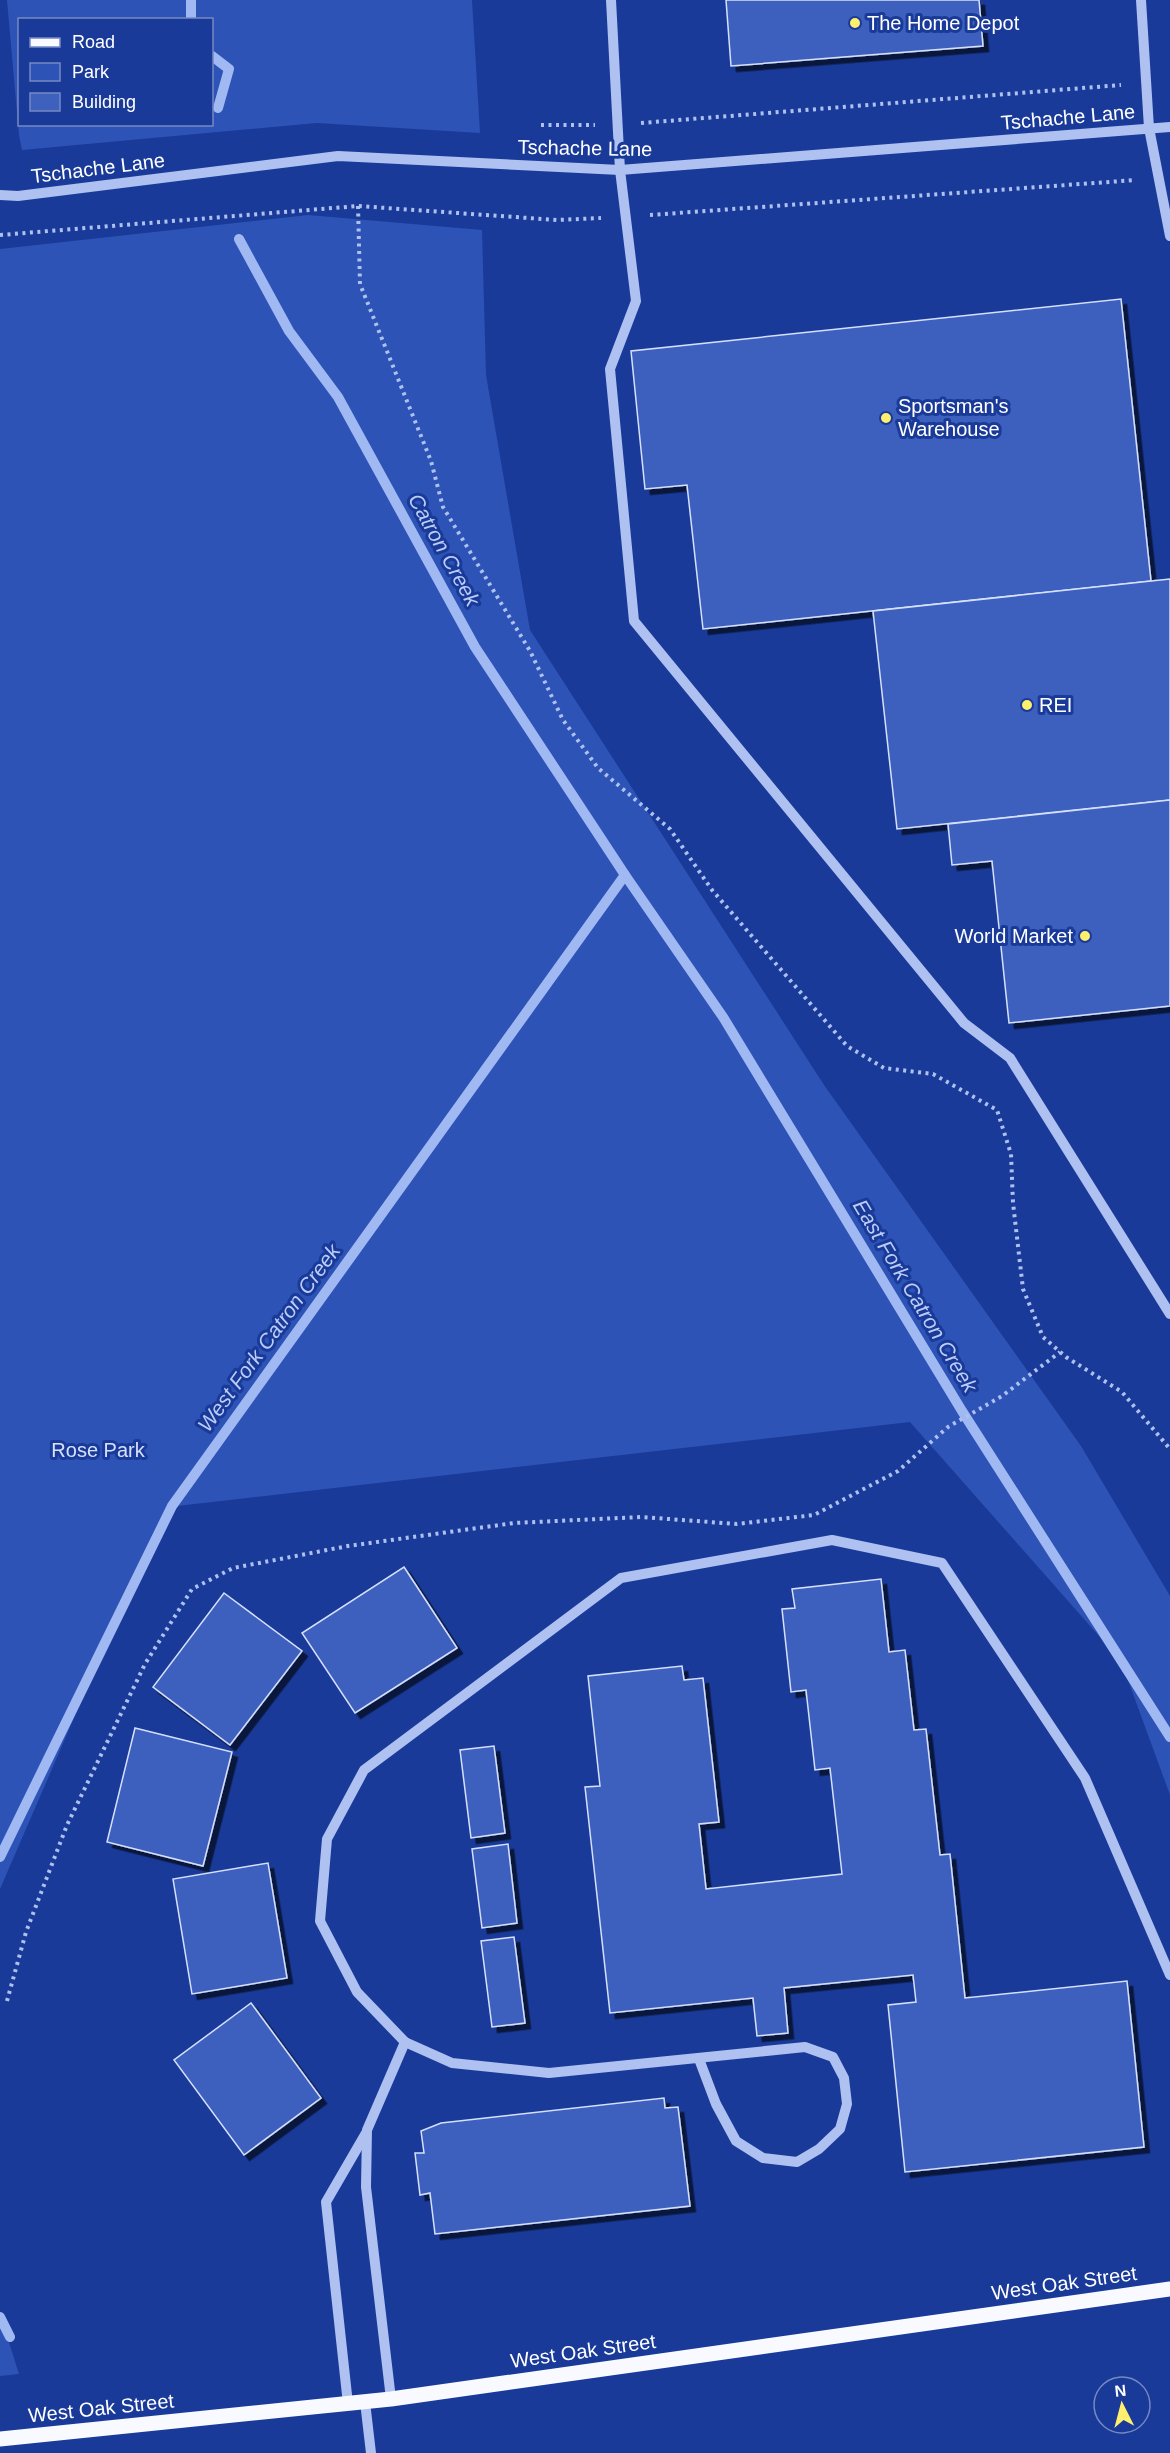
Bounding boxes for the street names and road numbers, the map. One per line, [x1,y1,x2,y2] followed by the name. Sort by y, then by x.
[1000,100,1136,134] street label: Tschache Lane
[518,136,652,160] street label: Tschache Lane
[30,149,166,187] street label: Tschache Lane
[990,2262,1138,2304] street label: West Oak Street
[509,2330,657,2372] street label: West Oak Street
[27,2389,175,2427] street label: West Oak Street

